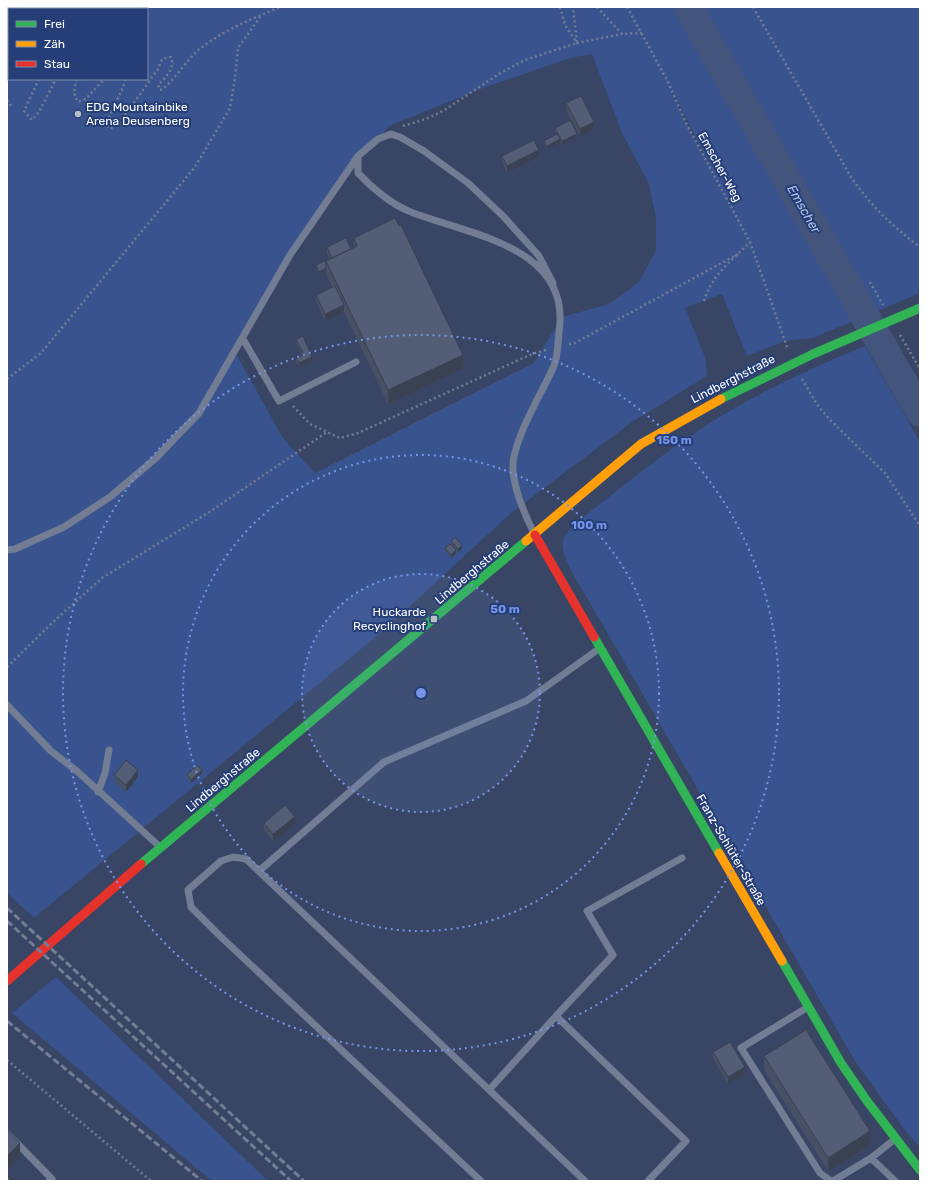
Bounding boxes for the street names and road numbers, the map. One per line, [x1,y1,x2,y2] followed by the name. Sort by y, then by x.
[695,130,745,204] street label: Emscher-Weg
[689,352,778,406] street label: Lindberghstraße
[432,537,512,607] street label: Lindberghstraße
[183,745,263,815] street label: Lindberghstraße
[693,792,769,908] street label: Franz-Schlüter-Straße

